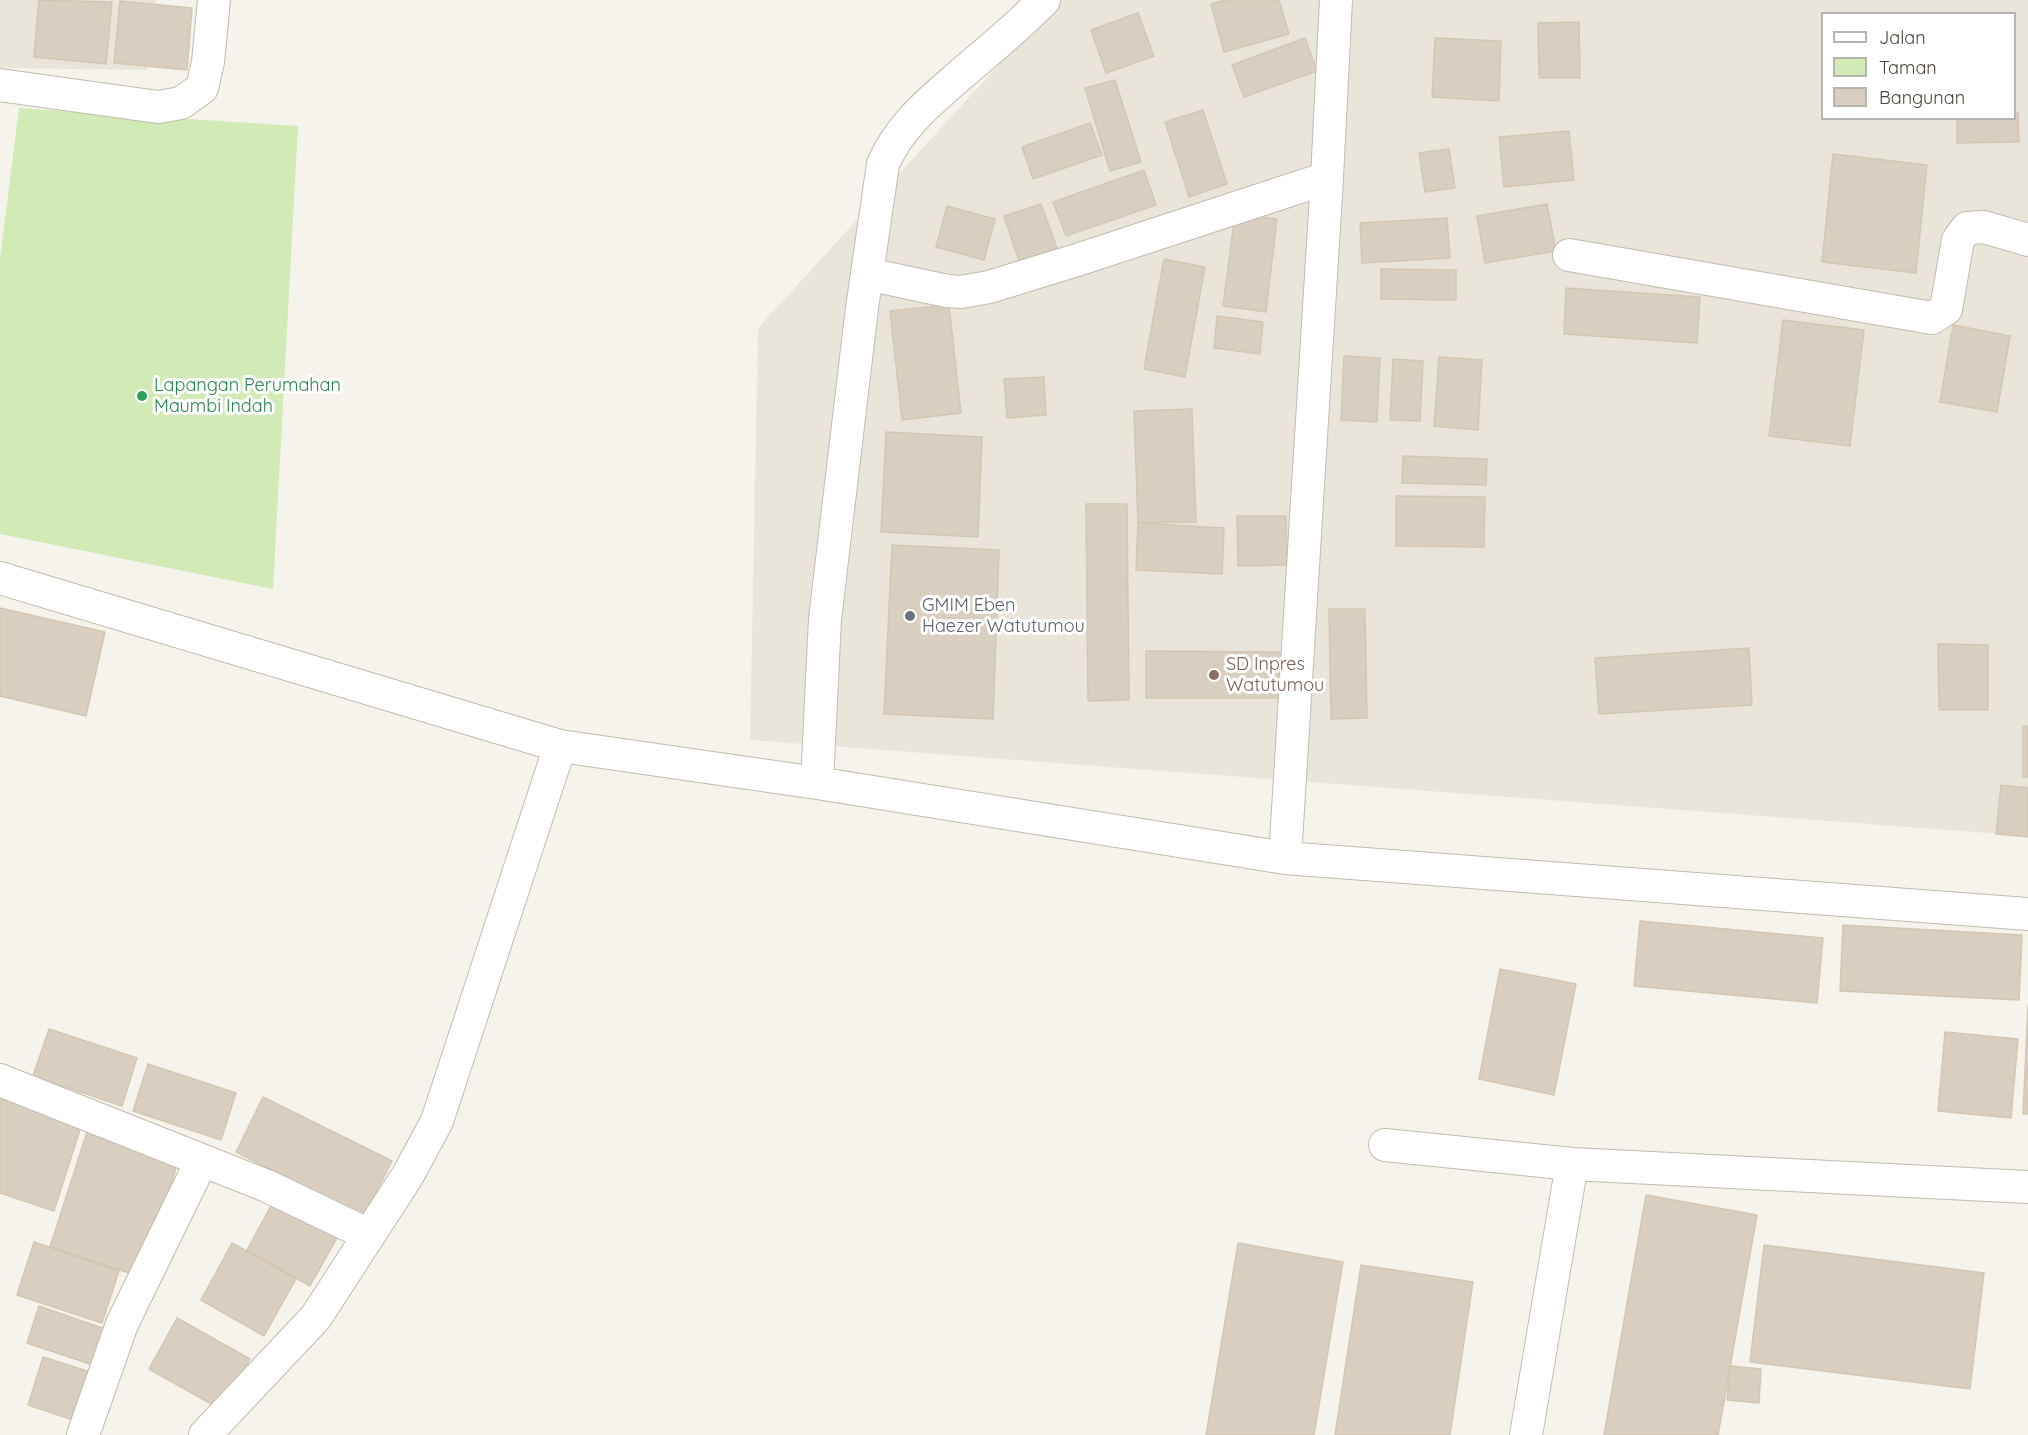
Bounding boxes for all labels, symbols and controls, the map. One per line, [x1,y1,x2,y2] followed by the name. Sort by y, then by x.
[1821,12,2016,120] legend
[1879,26,1926,49] text: Jalan
[1879,56,1937,79] text: Taman
[1879,86,1965,109] text: Bangunan
[154,375,341,418] place label: Lapangan Perumahan Maumbi Indah
[135,389,149,403] marker: Lapangan Perumahan Maumbi Indah
[922,595,1085,638] place label: GMIM Eben Haezer Watutumou
[903,609,917,623] marker: GMIM Eben Haezer Watutumou
[1226,654,1324,696] place label: SD Inpres Watutumou
[1207,668,1221,682] marker: SD Inpres Watutumou

